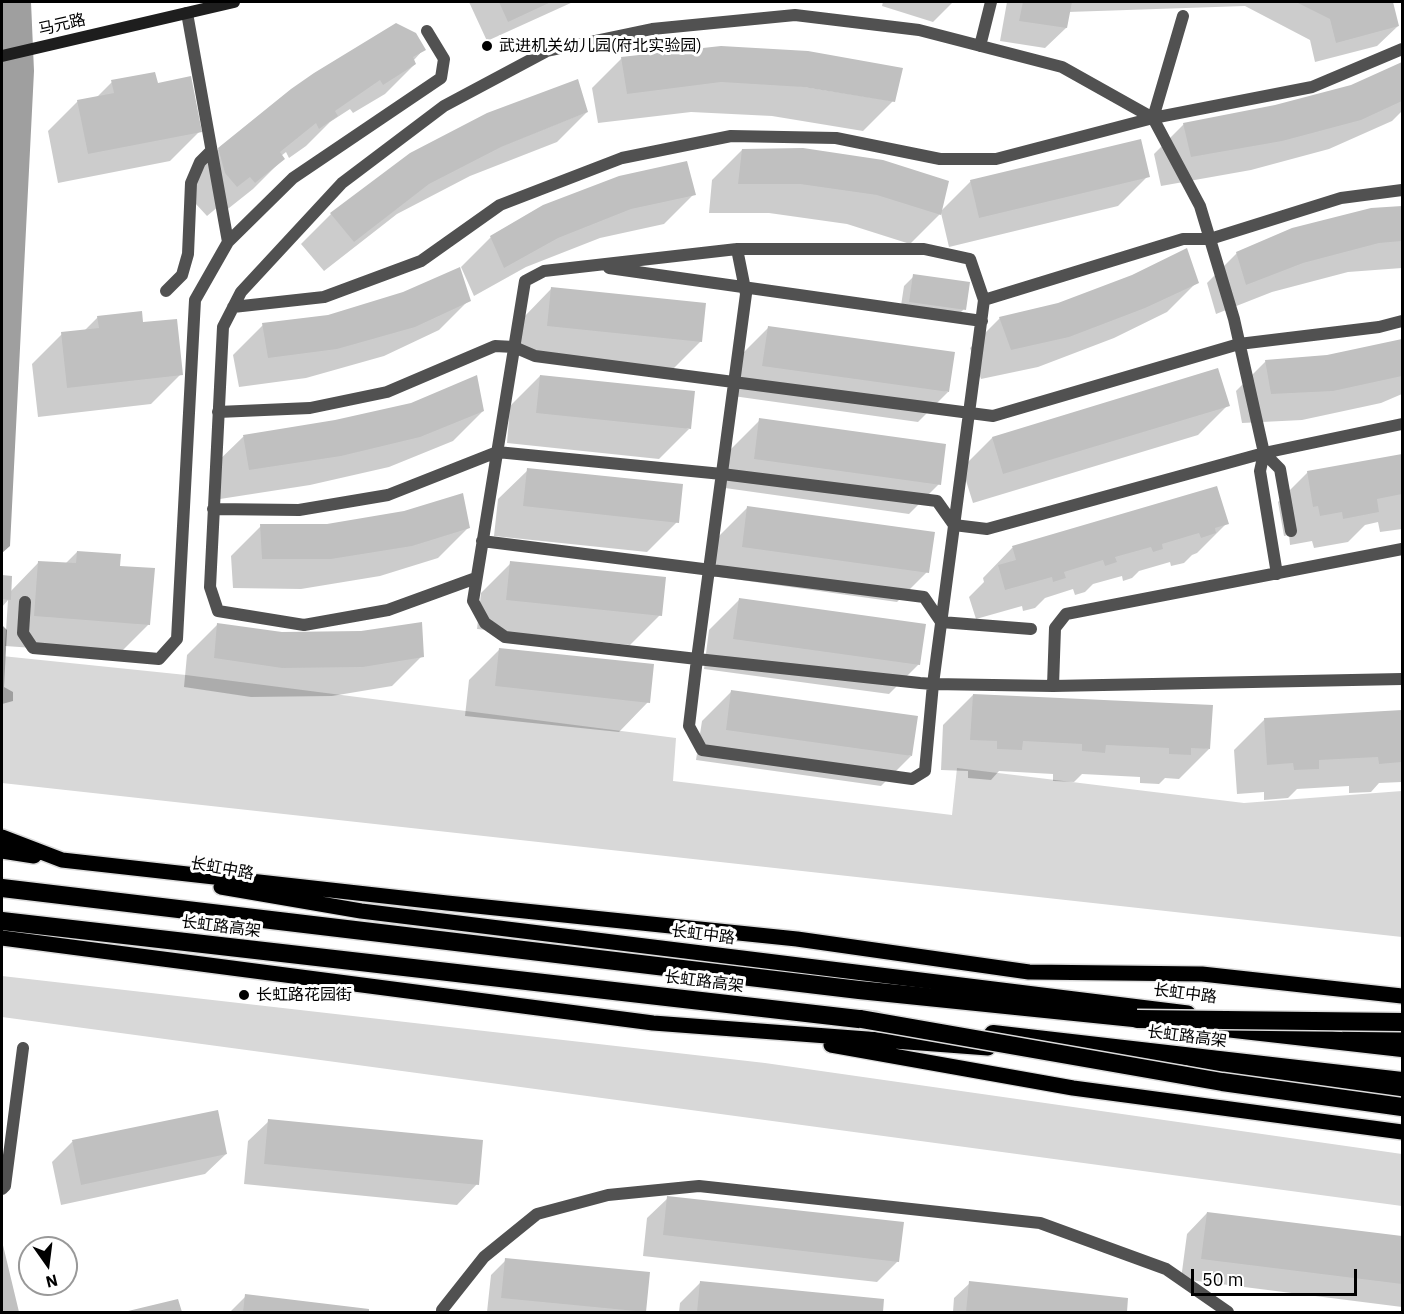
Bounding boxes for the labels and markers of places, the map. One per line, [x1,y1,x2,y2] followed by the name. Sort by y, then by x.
[499,36,702,56] place label: 武进机关幼儿园(府北实验园)
[480,39,494,53] marker: 武进机关幼儿园(府北实验园)
[256,985,352,1005] place label: 长虹路花园街
[237,988,251,1002] marker: 长虹路花园街

